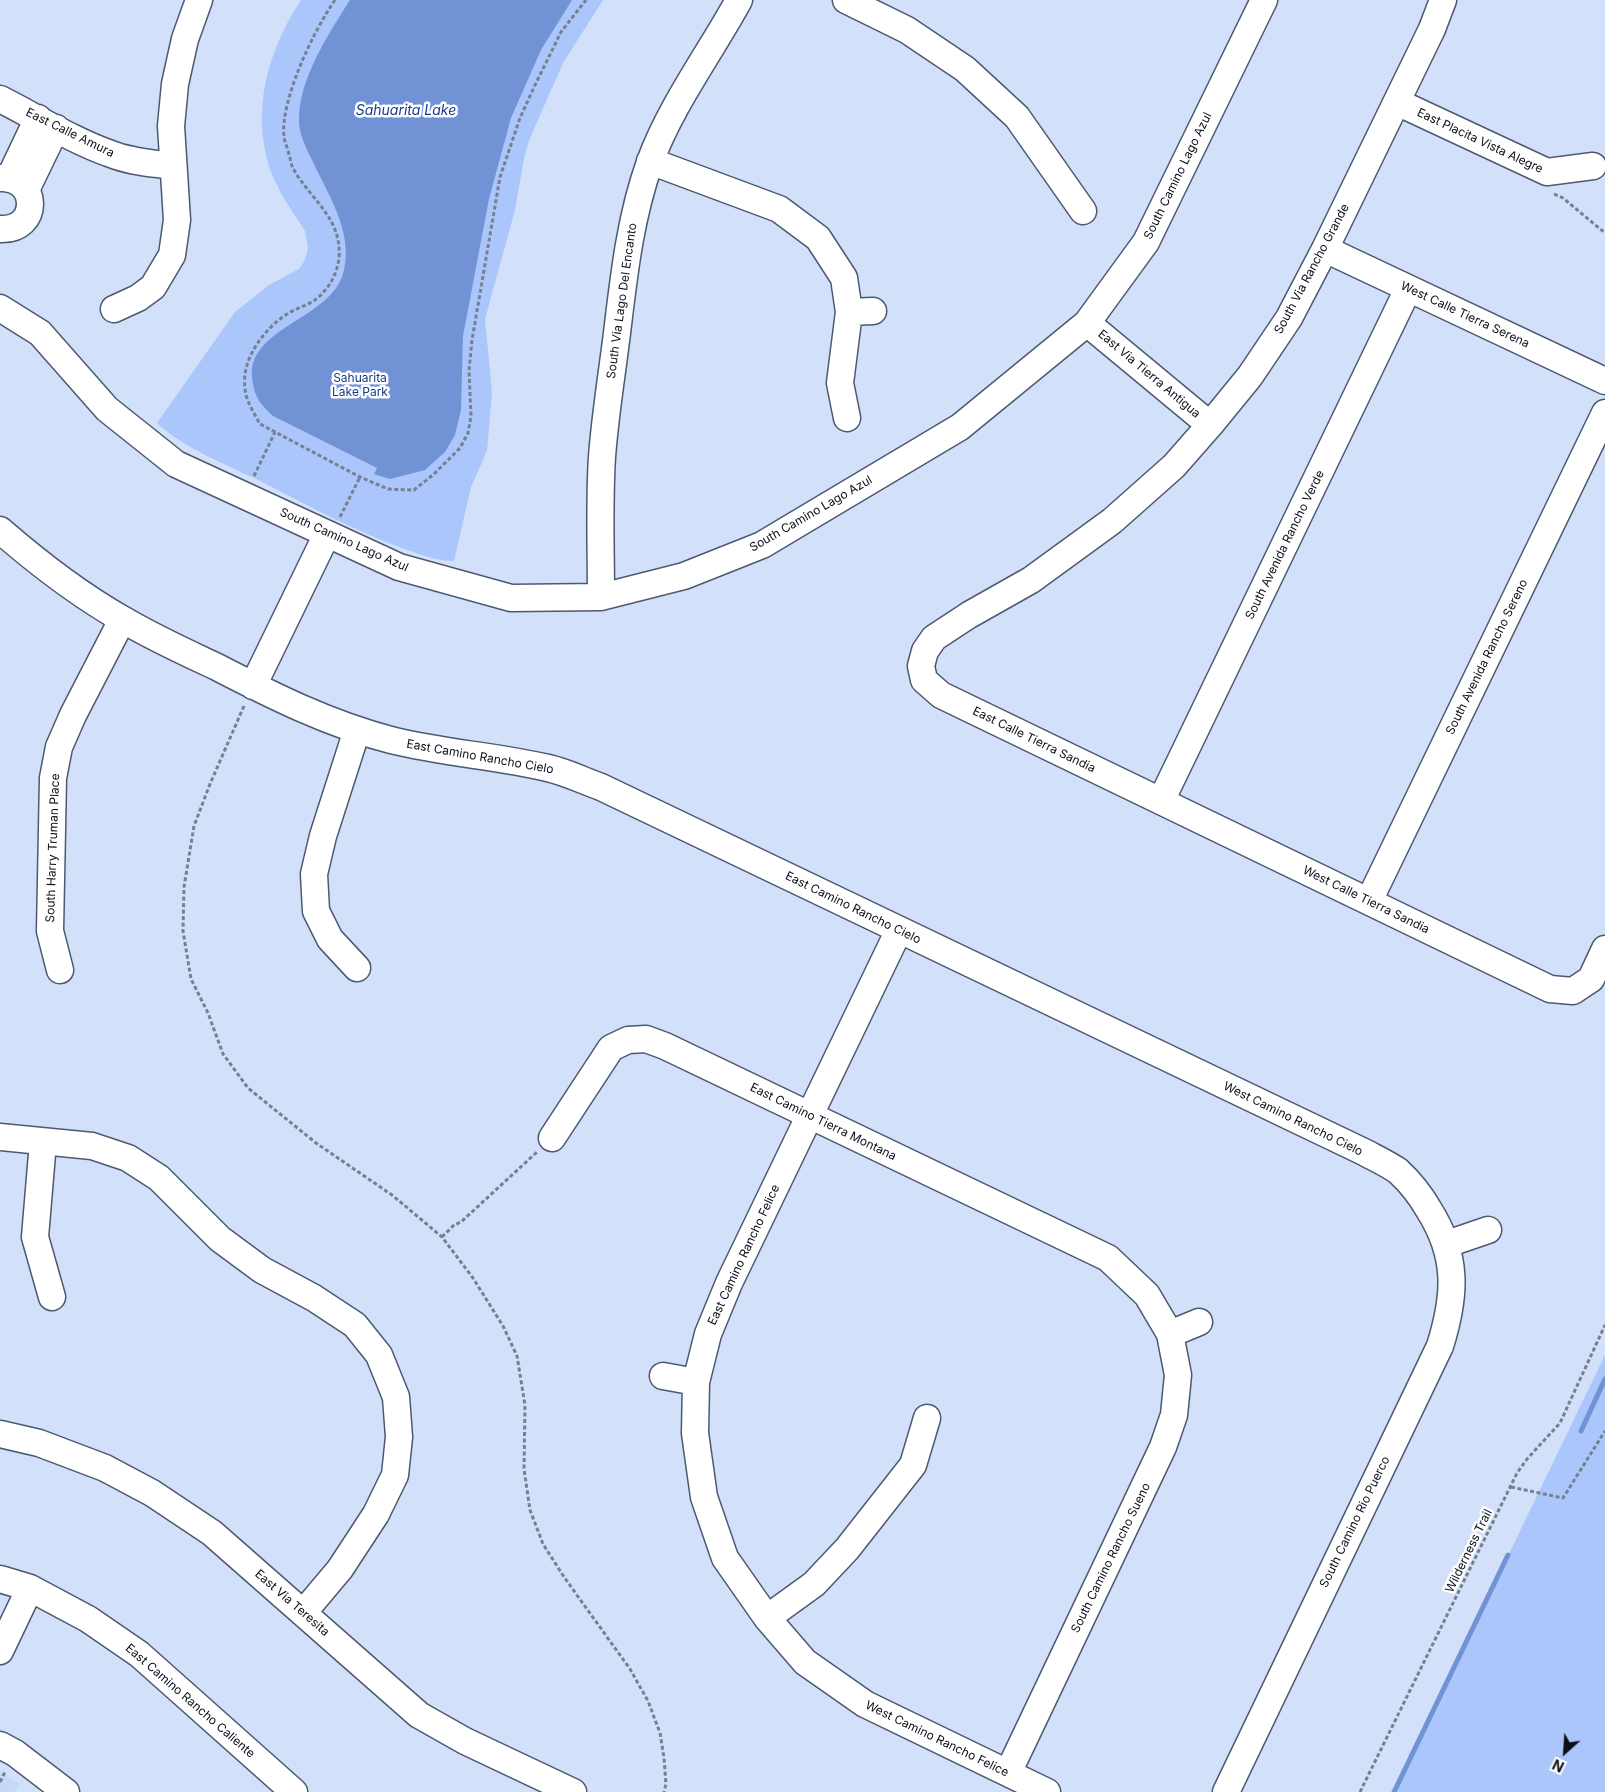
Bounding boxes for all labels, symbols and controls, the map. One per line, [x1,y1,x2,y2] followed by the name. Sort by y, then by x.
[356,103,456,119] water label: Sahuarita Lake
[24,105,116,161] street label: East Calle Amura
[1415,105,1545,177] street label: East Placita Vista Alegre
[1141,110,1215,242] street label: South Camino Lago Azul
[1272,201,1352,337] street label: South Via Rancho Grande
[604,222,640,380] street label: South Via Lago Del Encanto
[1398,279,1532,351] street label: West Calle Tierra Serena
[1095,327,1203,421] street label: East Via Tierra Antigua
[332,371,388,399] park label: Sahuarita Lake Park
[1243,468,1327,622] street label: South Avenida Rancho Verde
[747,473,875,555] street label: South Camino Lago Azul
[277,505,411,575] street label: South Camino Lago Azul
[1443,577,1531,737] street label: South Avenida Rancho Sereno
[970,704,1098,776] street label: East Calle Tierra Sandia
[405,737,555,777] street label: East Camino Rancho Cielo
[43,773,63,923] street label: South Harry Truman Place
[1300,863,1432,937] street label: West Calle Tierra Sandia
[783,869,923,947] street label: East Camino Rancho Cielo
[1221,1079,1365,1159] street label: West Camino Rancho Cielo
[748,1080,898,1164] street label: East Camino Tierra Montana
[705,1182,783,1328] street label: East Camino Rancho Felice
[1317,1454,1393,1590] street label: South Camino Rio Puerco
[1068,1481,1154,1635] street label: South Camino Rancho Sueno
[1443,1507,1495,1595] street label: Wilderness Trail
[252,1567,332,1639] street label: East Via Teresita
[122,1641,258,1761] street label: East Camino Rancho Caliente
[863,1698,1011,1780] street label: West Camino Rancho Felice
[1540,1727,1590,1777] north arrow
[1550,1756,1567,1776] text: N

